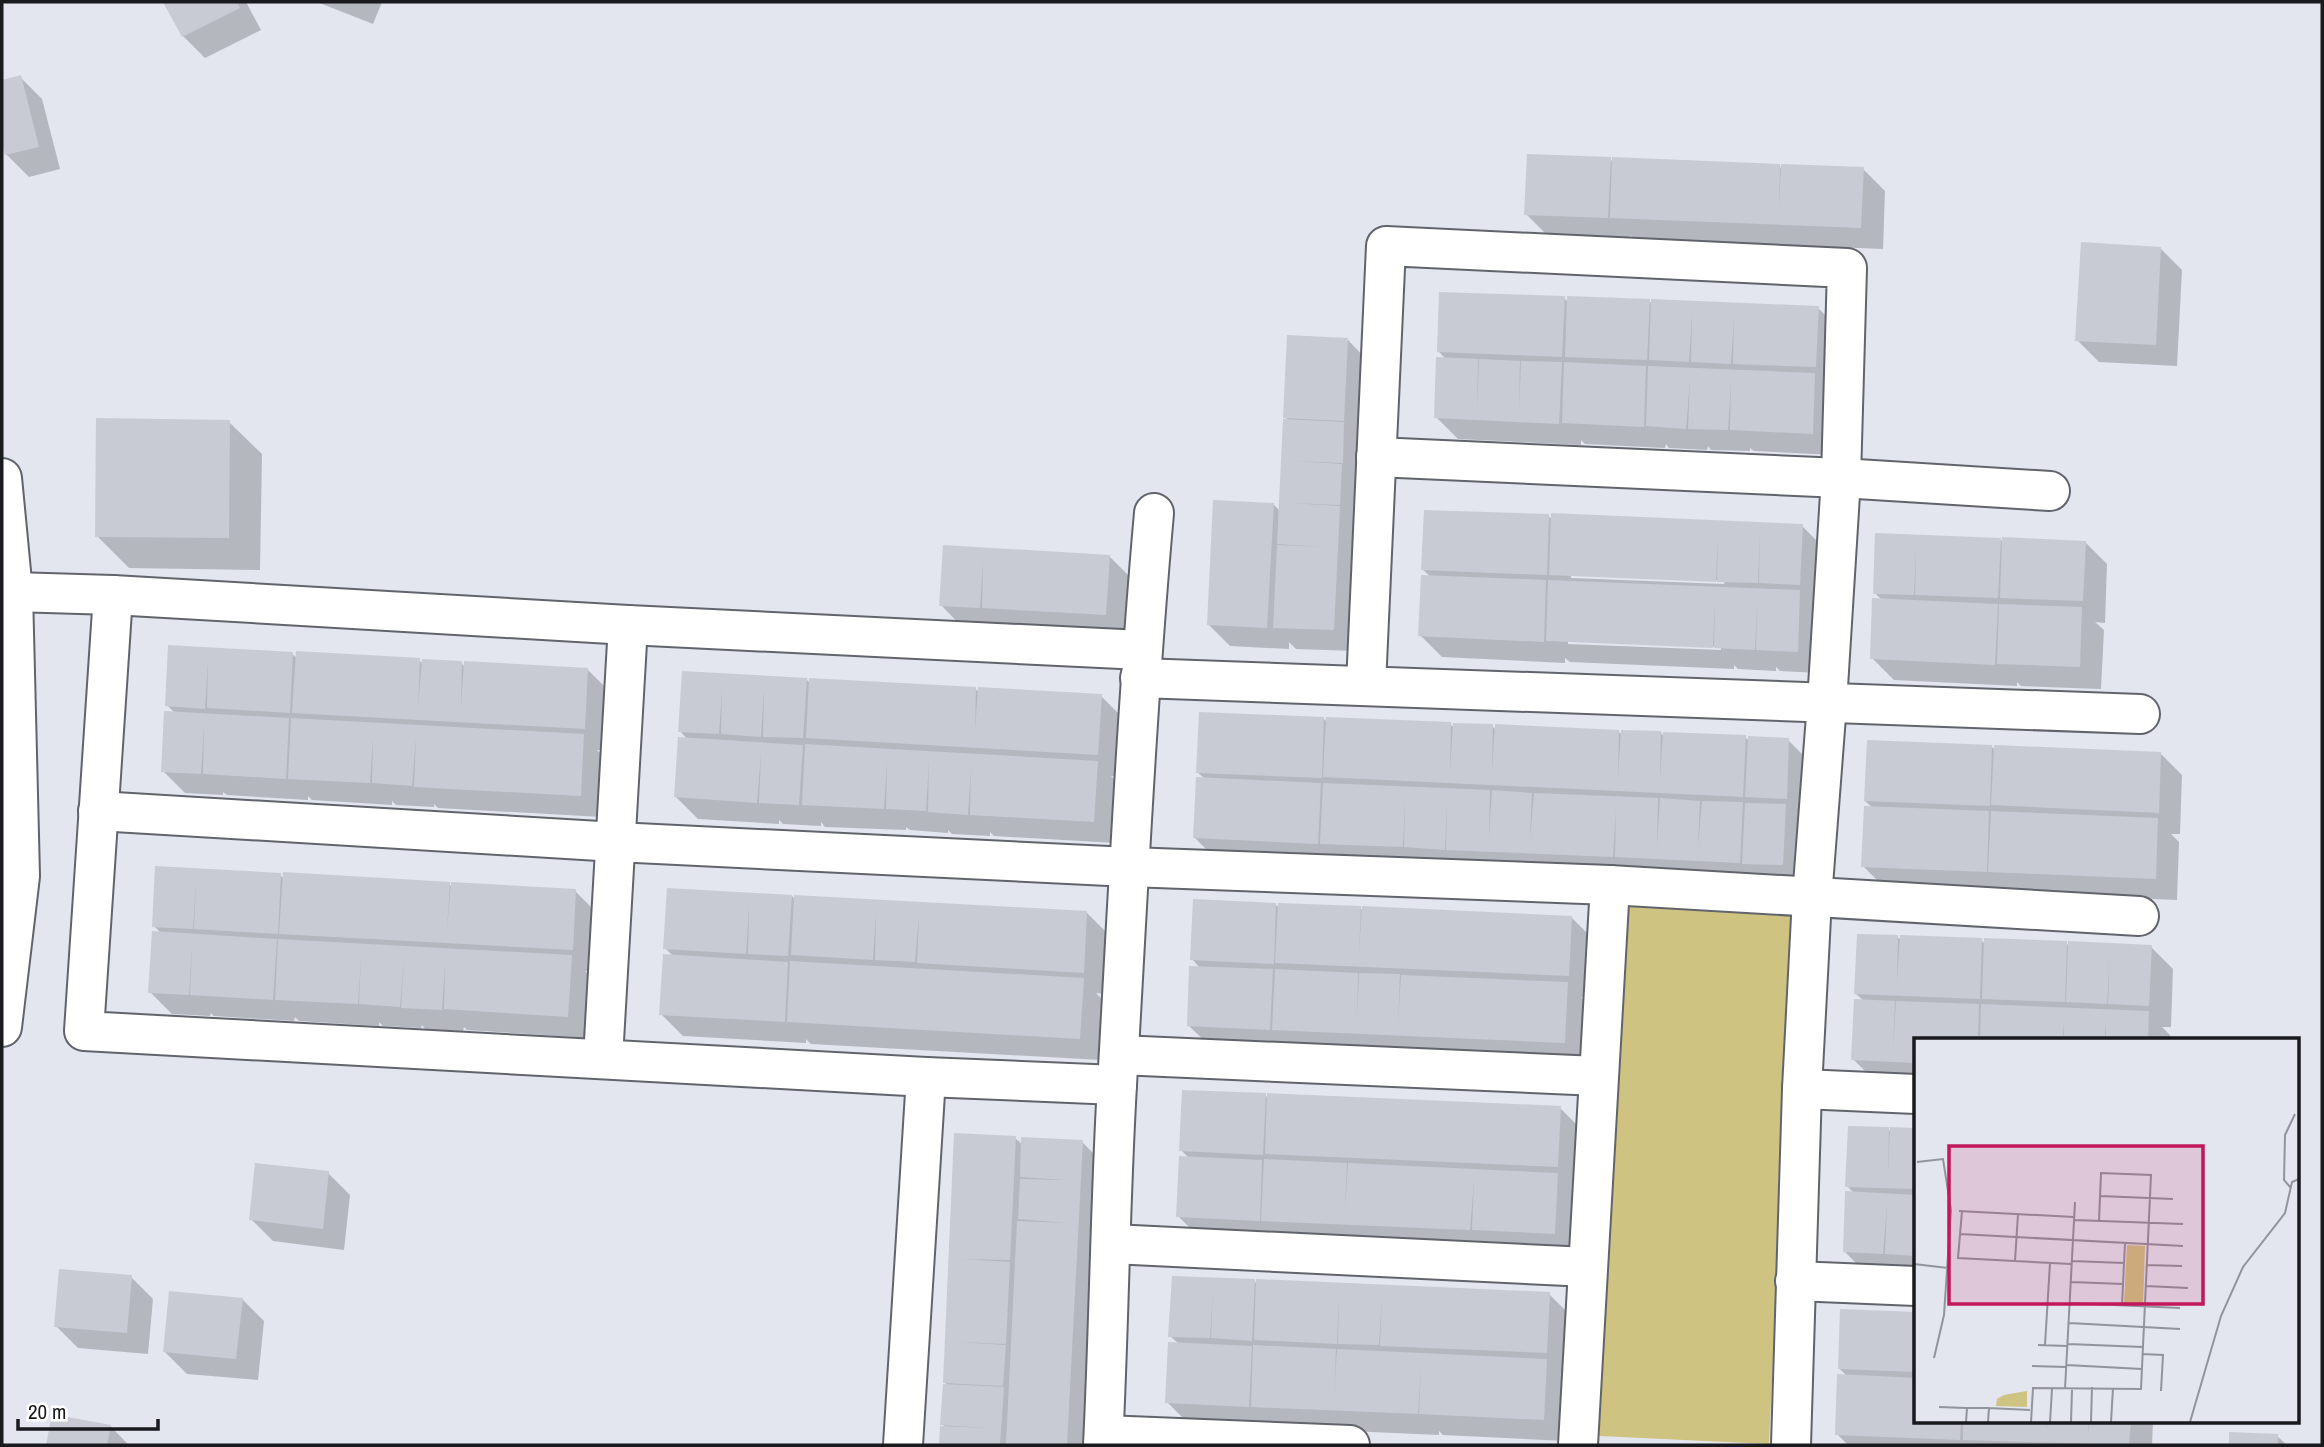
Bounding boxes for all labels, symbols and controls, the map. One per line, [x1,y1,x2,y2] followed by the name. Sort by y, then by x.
[1914,1038,2300,1422] inset map
[18,1388,158,1432] scale bar
[28,1397,66,1426] text: 20 m

